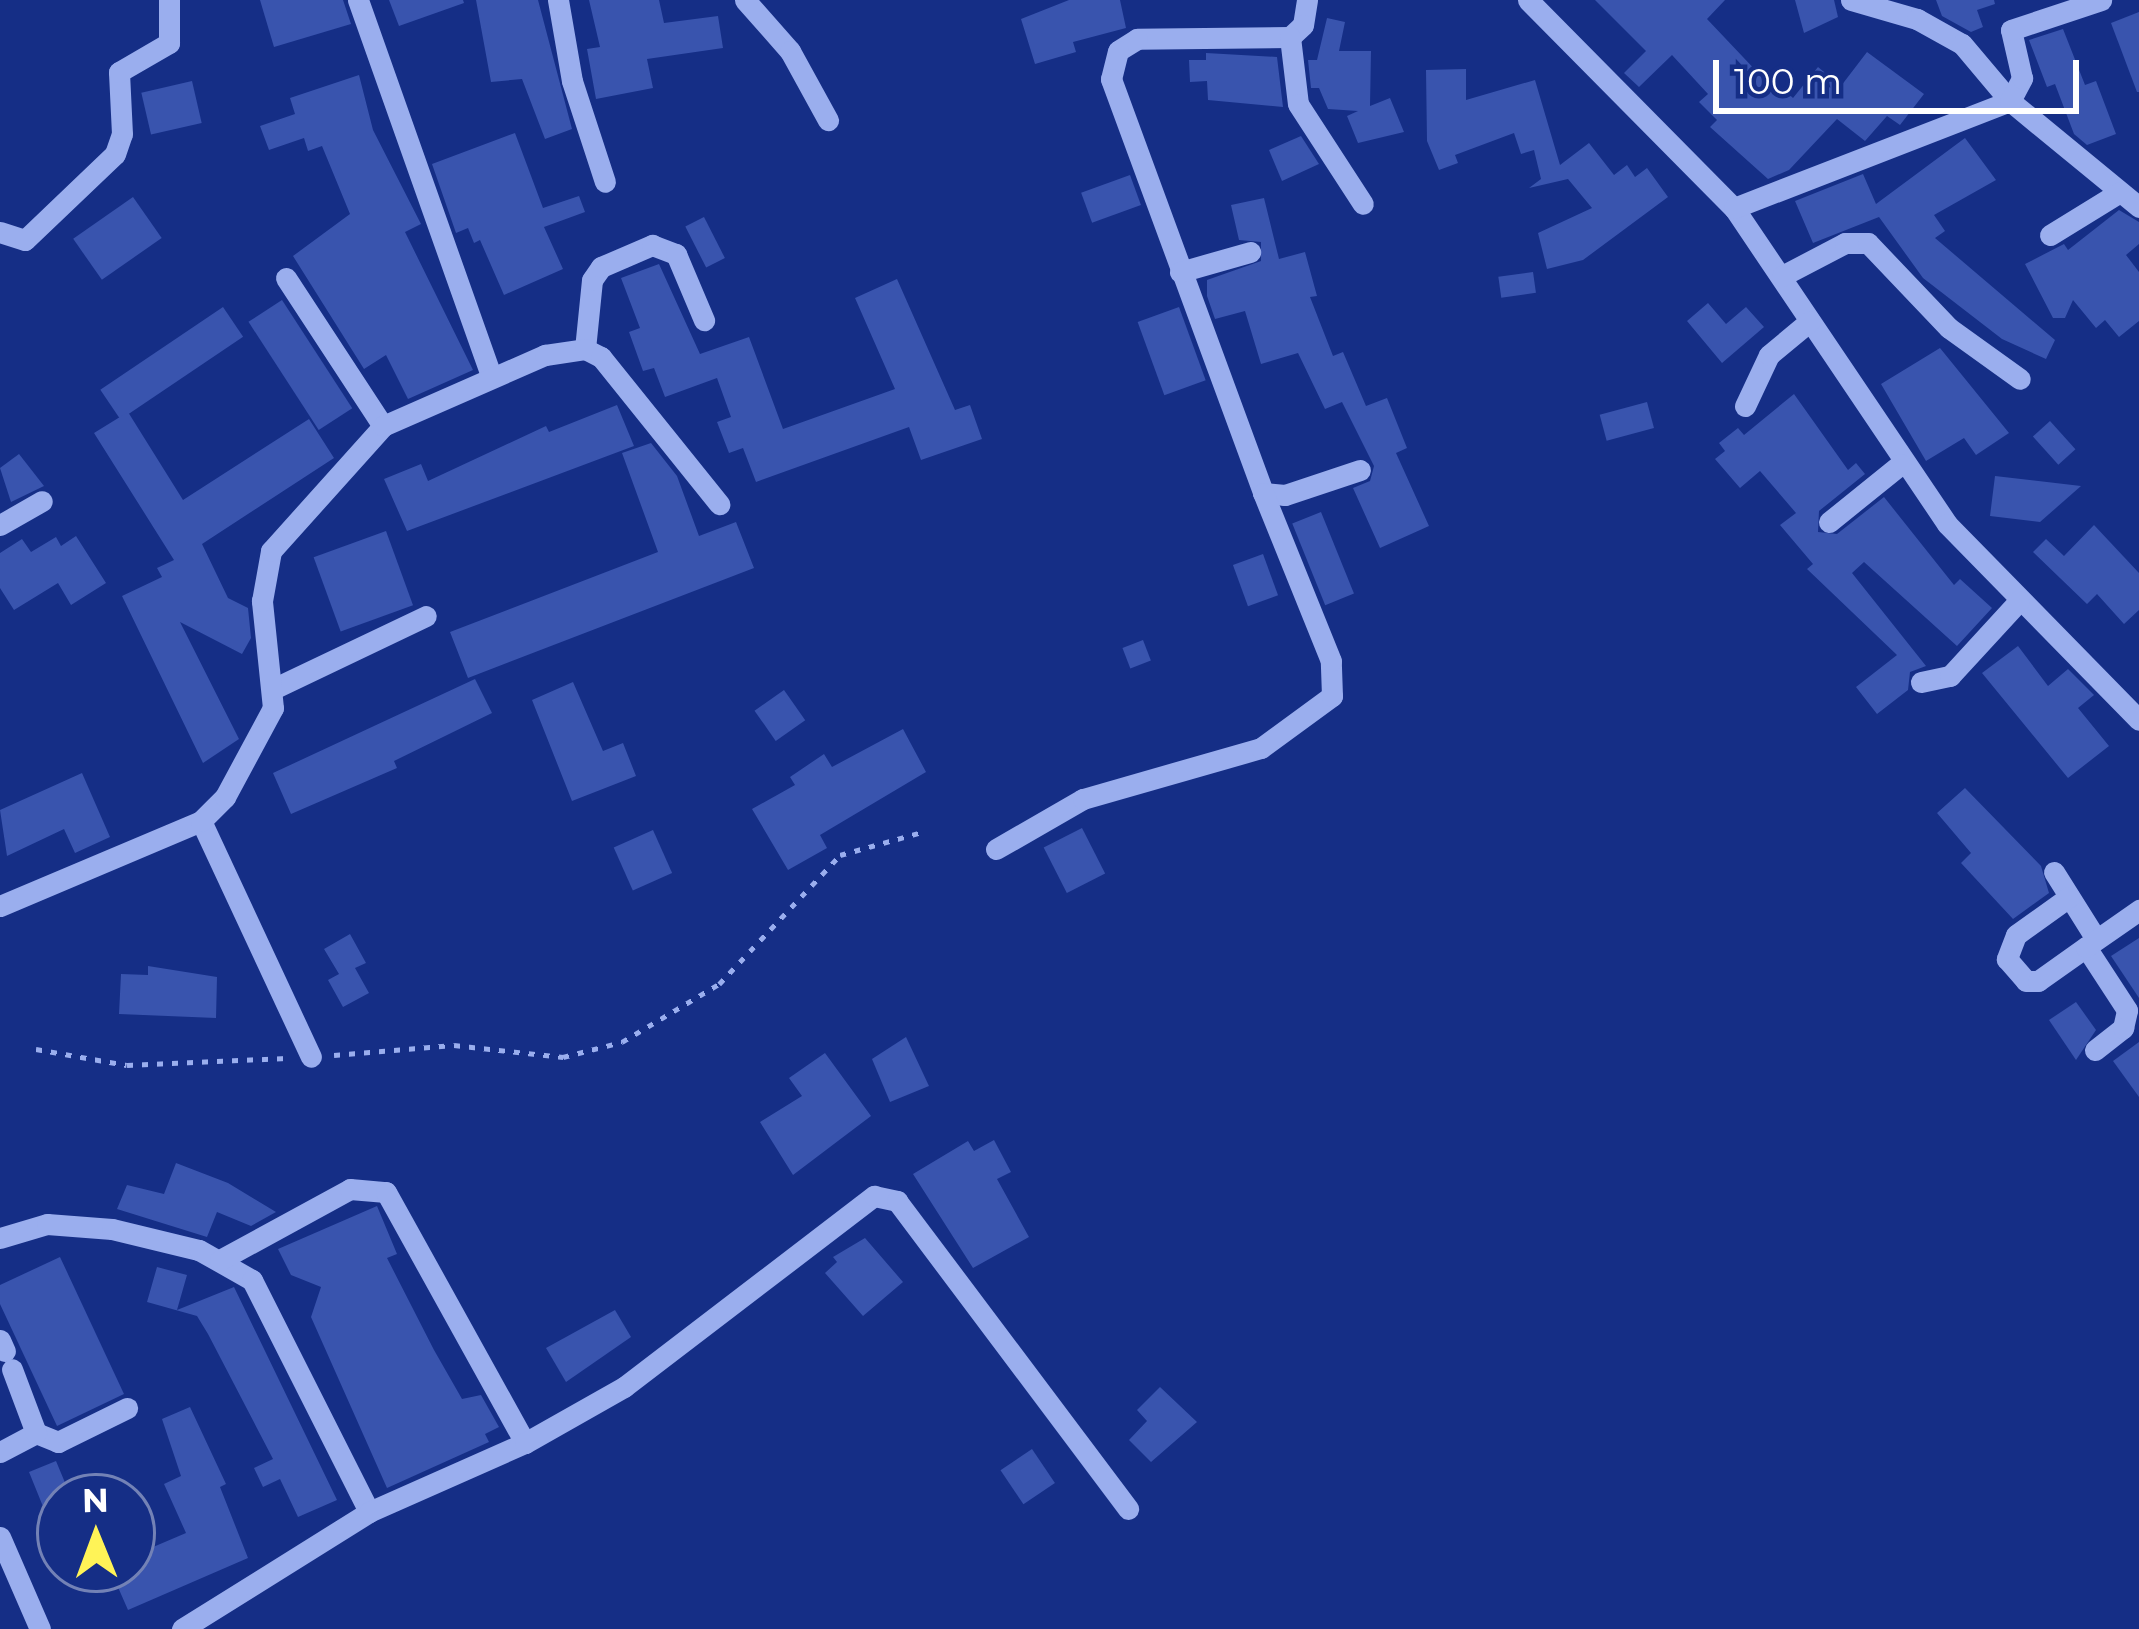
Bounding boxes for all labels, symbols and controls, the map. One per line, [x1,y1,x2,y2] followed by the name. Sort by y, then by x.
[1719,36,2085,110] scale bar
[1734,59,1842,103] text: 100 m
[36,1473,156,1593] north arrow
[82,1480,109,1520] text: N

